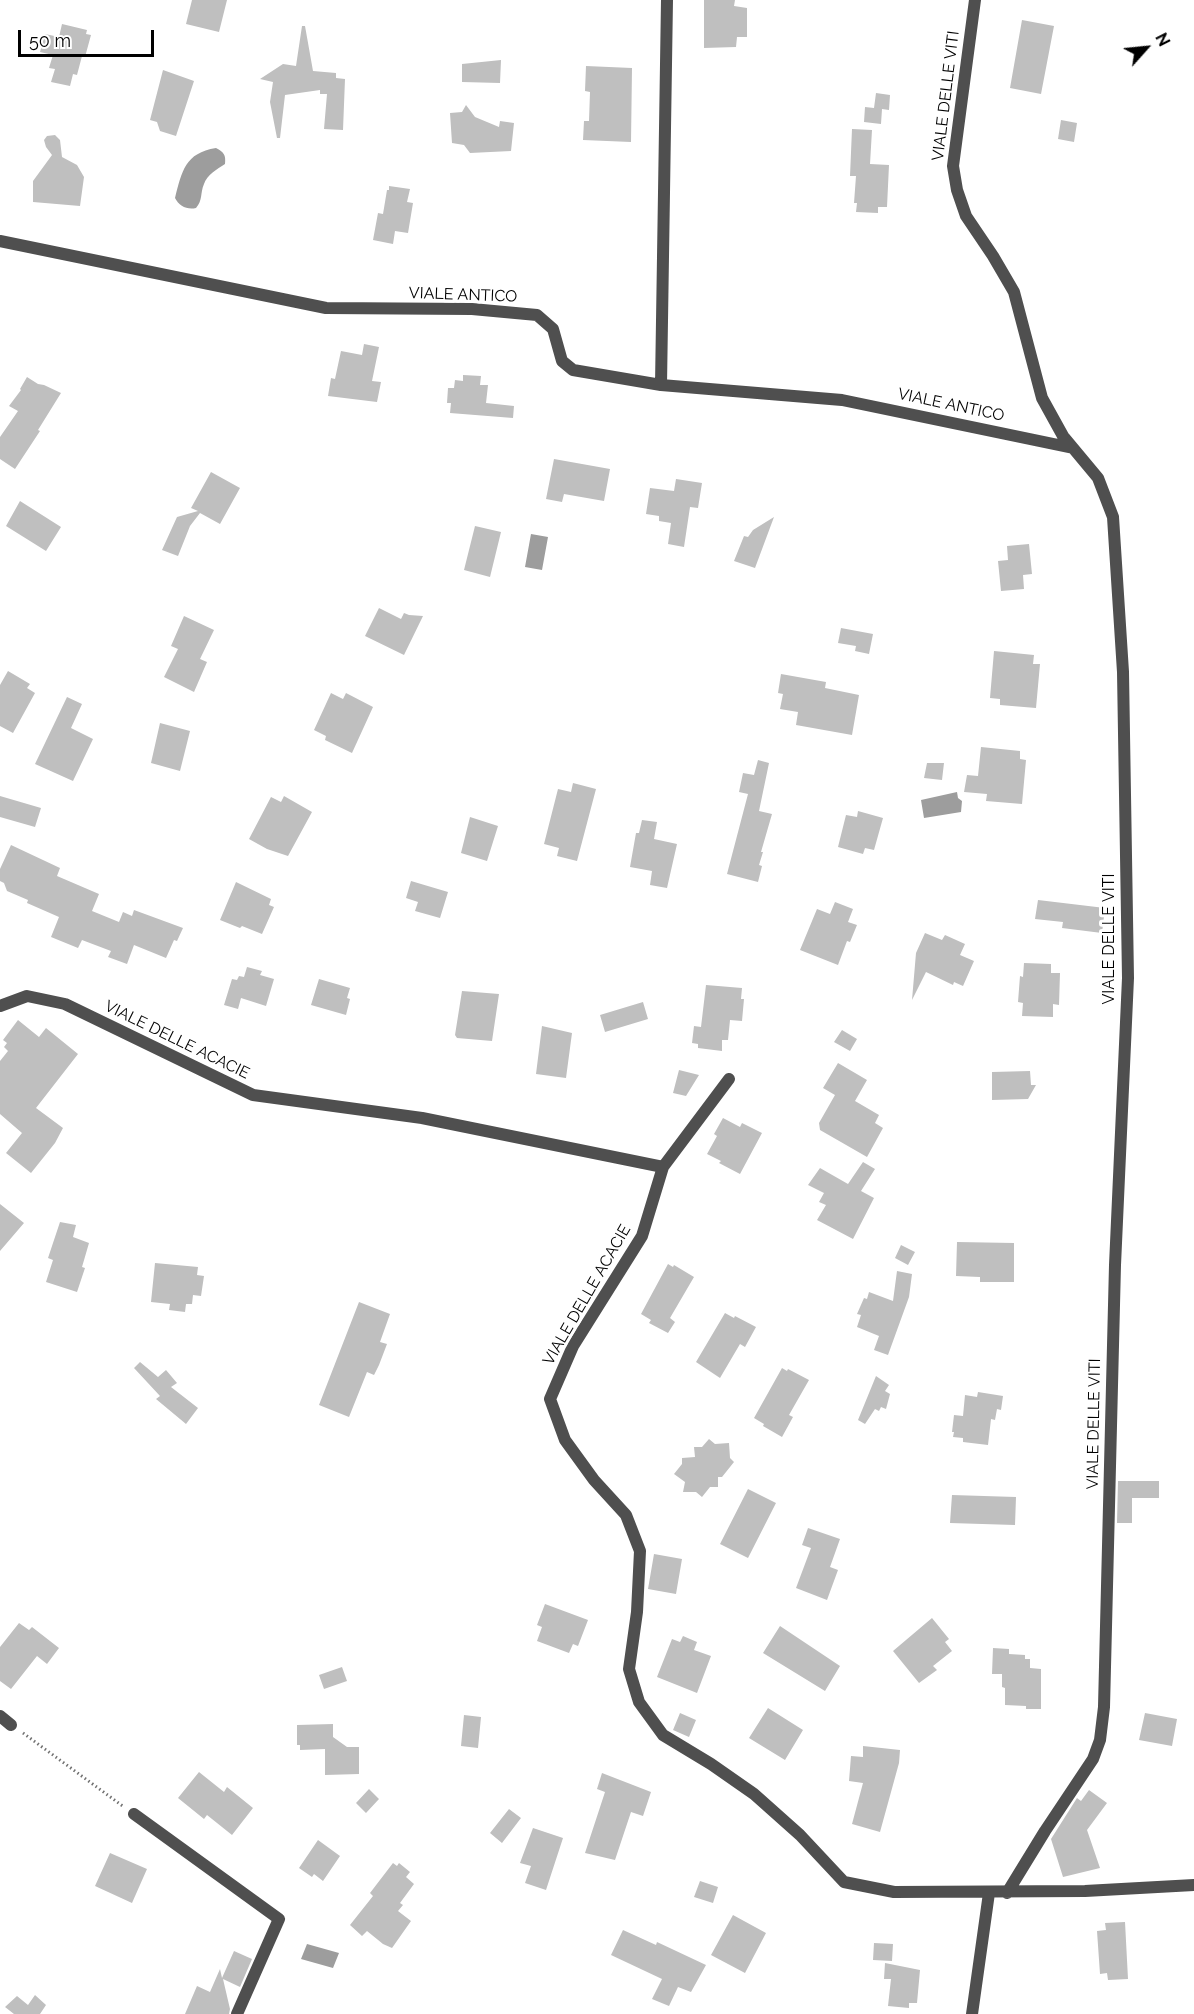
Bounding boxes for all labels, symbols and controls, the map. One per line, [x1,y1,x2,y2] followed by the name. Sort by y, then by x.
[21,18,158,56] scale bar
[1116,18,1176,78] north arrow
[29,30,71,51] text: 50 m
[928,30,964,162] street label: VIALE DELLE VITI
[1151,30,1174,49] text: N
[408,284,518,306] street label: VIALE ANTICO
[896,384,1006,426] street label: VIALE ANTICO
[1099,873,1119,1005] street label: VIALE DELLE VITI
[101,997,253,1083] street label: VIALE DELLE ACACIE
[539,1221,635,1369] street label: VIALE DELLE ACACIE
[1083,1358,1105,1490] street label: VIALE DELLE VITI

